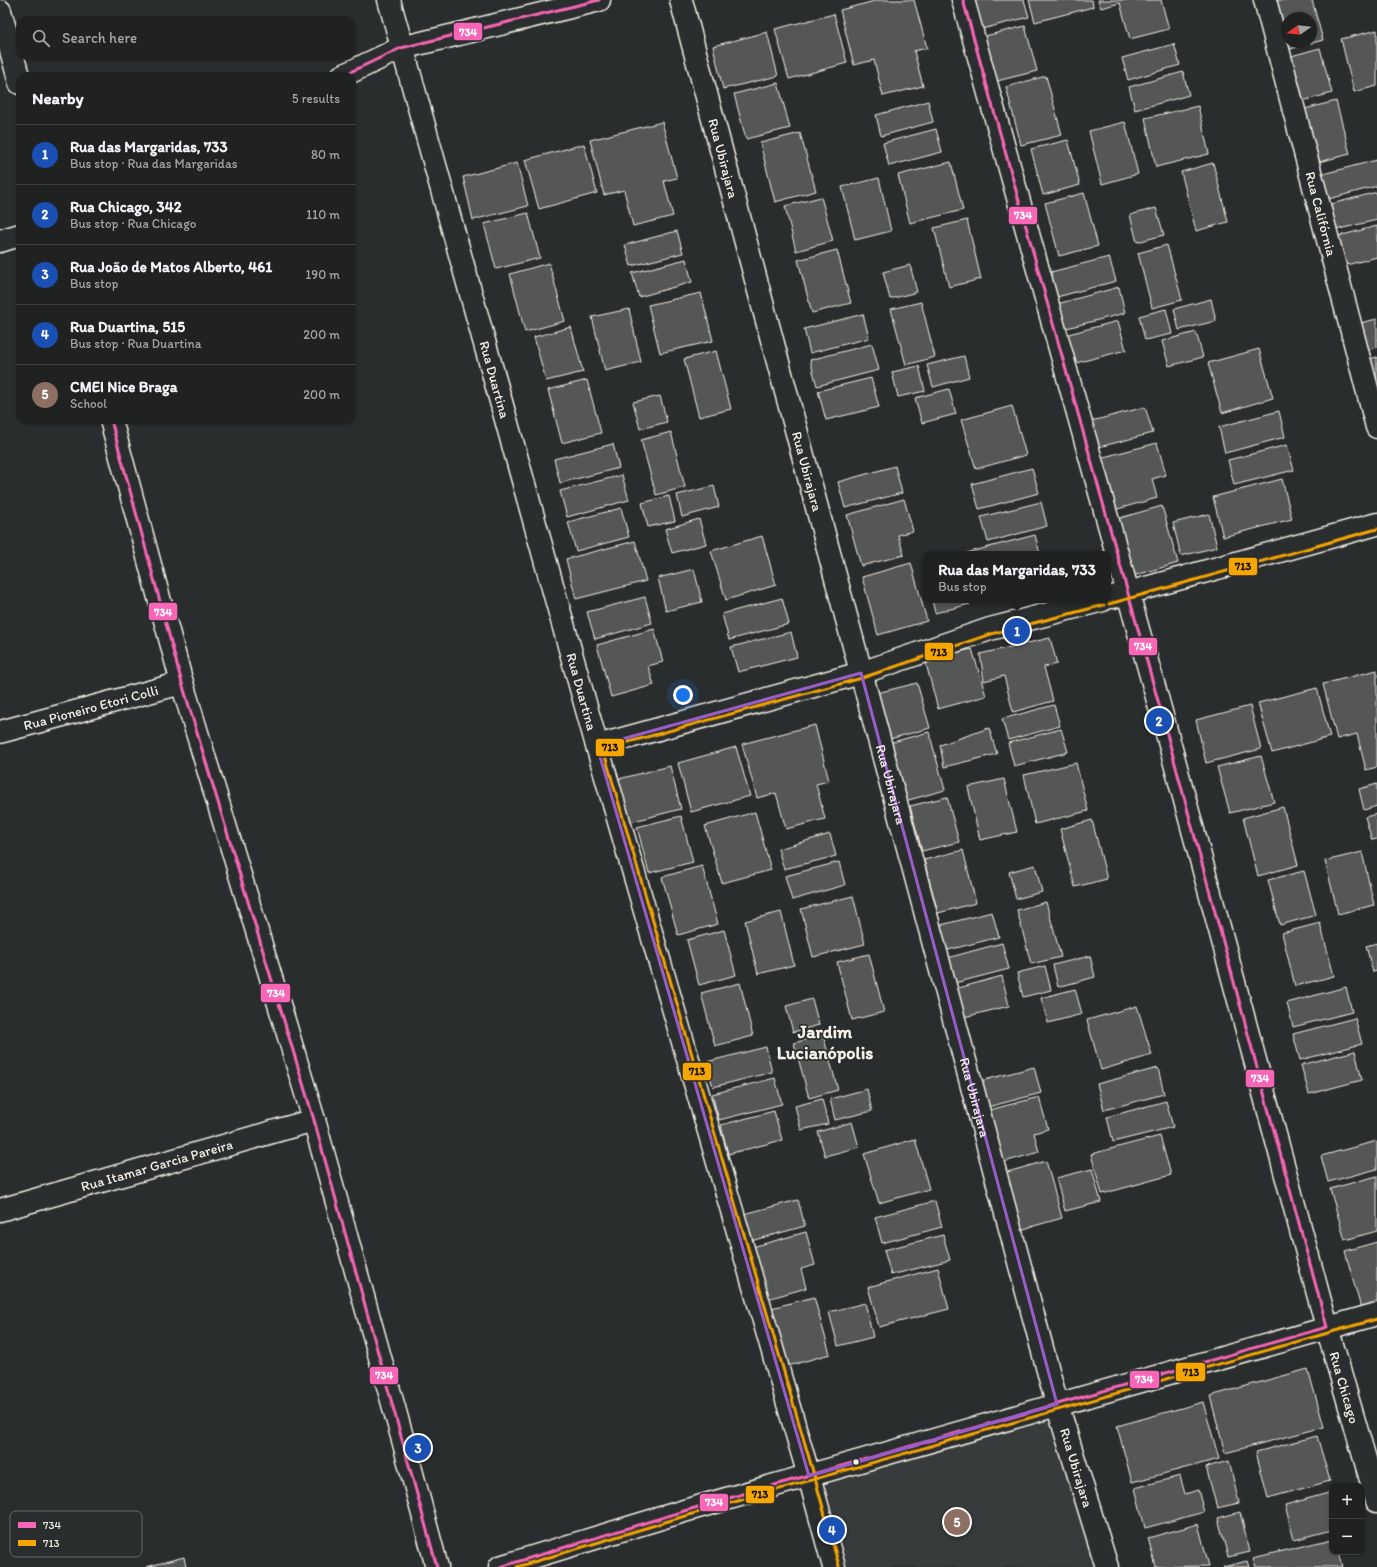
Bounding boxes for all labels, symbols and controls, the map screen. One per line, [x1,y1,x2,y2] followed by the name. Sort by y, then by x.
[1281,12,1317,48] north arrow
[16,16,356,60] search box
[453,22,483,41] line badge: 734
[458,26,477,39] text: 734
[30,27,52,49] icon: search
[62,29,137,47] text: Search here
[32,88,84,108] text: Nearby
[292,91,340,106] text: 5 results
[705,117,742,201] street label: Rua Ubirajara
[70,138,228,156] text: Rua das Margaridas, 733
[42,147,48,162] text: 1
[311,147,340,162] text: 80 m
[70,156,237,171] text: Bus stop · Rua das Margaridas
[1302,170,1341,259] street label: Rua Califórnia
[70,198,182,216] text: Rua Chicago, 342
[1008,206,1038,225] line badge: 734
[42,207,48,222] text: 2
[306,207,340,222] text: 110 m
[1013,209,1032,222] text: 734
[70,216,196,231] text: Bus stop · Rua Chicago
[70,258,272,276] text: Rua João de Matos Alberto, 461
[41,267,49,282] text: 3
[305,267,340,282] text: 190 m
[70,276,118,291] text: Bus stop
[70,318,185,336] text: Rua Duartina, 515
[41,327,49,342] text: 4
[303,327,340,342] text: 200 m
[70,336,201,351] text: Bus stop · Rua Duartina
[476,339,514,421] street label: Rua Duartina
[70,378,177,396] text: CMEI Nice Braga
[42,387,48,402] text: 5
[303,387,340,402] text: 200 m
[70,396,107,411] text: School
[788,429,826,514] street label: Rua Ubirajara
[923,551,1111,603] popup
[1228,557,1258,576] line badge: 713
[1234,560,1251,573] text: 713
[938,561,1096,579] text: Rua das Margaridas, 733
[938,579,987,594] text: Bus stop
[148,602,178,621] line badge: 734
[153,606,172,619] text: 734
[1004,616,1030,646] pin: 1
[1128,637,1158,656] line badge: 734
[1133,640,1152,653] text: 734
[924,642,954,661] line badge: 713
[930,646,947,659] text: 713
[563,651,601,733] street label: Rua Duartina
[22,681,160,734] street label: Rua Pioneiro Etori Colli
[673,685,693,705] your location
[1146,706,1172,736] pin: 2
[595,738,625,757] line badge: 713
[601,741,618,754] text: 713
[872,742,910,827] street label: Rua Ubirajara
[260,983,291,1003] line badge: 734
[266,987,285,1000] text: 734
[777,1021,873,1064] district label: Jardim Lucianópolis
[956,1055,994,1140] street label: Rua Ubirajara
[682,1062,712,1081] line badge: 713
[688,1065,705,1078] text: 713
[1245,1069,1275,1088] line badge: 734
[1250,1072,1269,1085] text: 734
[79,1135,235,1195] street label: Rua Itamar Garcia Pareira
[1326,1349,1363,1426] street label: Rua Chicago
[1175,1362,1206,1382] line badge: 713
[369,1366,399,1385] line badge: 734
[1182,1366,1199,1379] text: 713
[374,1369,393,1382] text: 734
[1129,1370,1160,1389] line badge: 734
[1134,1373,1153,1386] text: 734
[1056,1426,1097,1510] street label: Rua Ubirajara
[405,1433,431,1463] pin: 3
[851,1457,861,1467] unlabelled marker
[1329,1483,1365,1555] map controls
[1329,1483,1365,1519] button: +
[745,1485,775,1504] line badge: 713
[751,1488,768,1501] text: 713
[699,1493,729,1512] line badge: 734
[704,1496,723,1509] text: 734
[944,1507,970,1537] pin: 5
[10,1511,142,1557] legend
[819,1515,845,1545] pin: 4
[43,1519,61,1532] text: 734
[1329,1519,1365,1555] button: −
[43,1537,60,1550] text: 713

